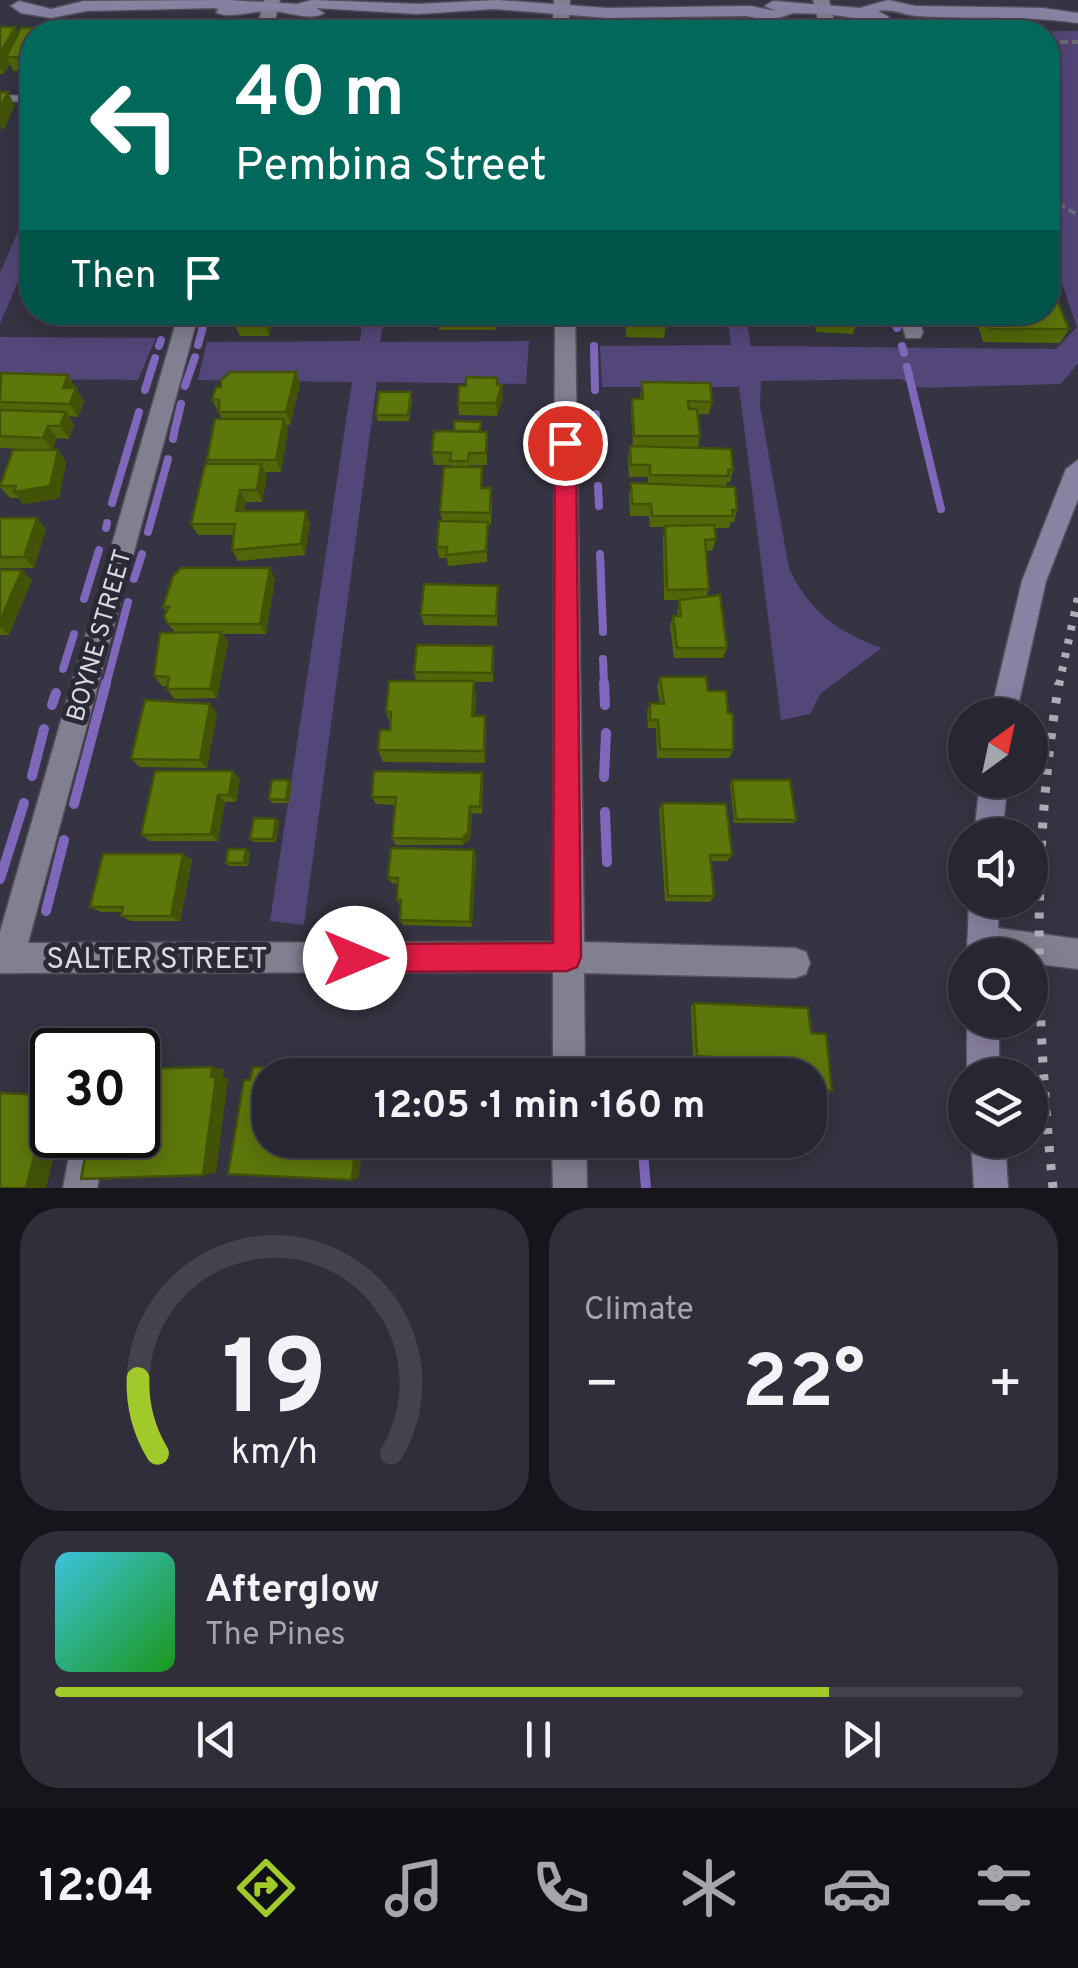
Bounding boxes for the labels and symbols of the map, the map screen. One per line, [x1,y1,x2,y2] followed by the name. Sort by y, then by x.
[523,401,608,486] pin
[61,546,141,725] street label: BOYNE STREET
[948,698,1048,798] north arrow
[303,906,407,1010] position arrow
[46,942,268,979] street label: SALTER STREET
[30,1028,160,1158] speed limit sign: 30

